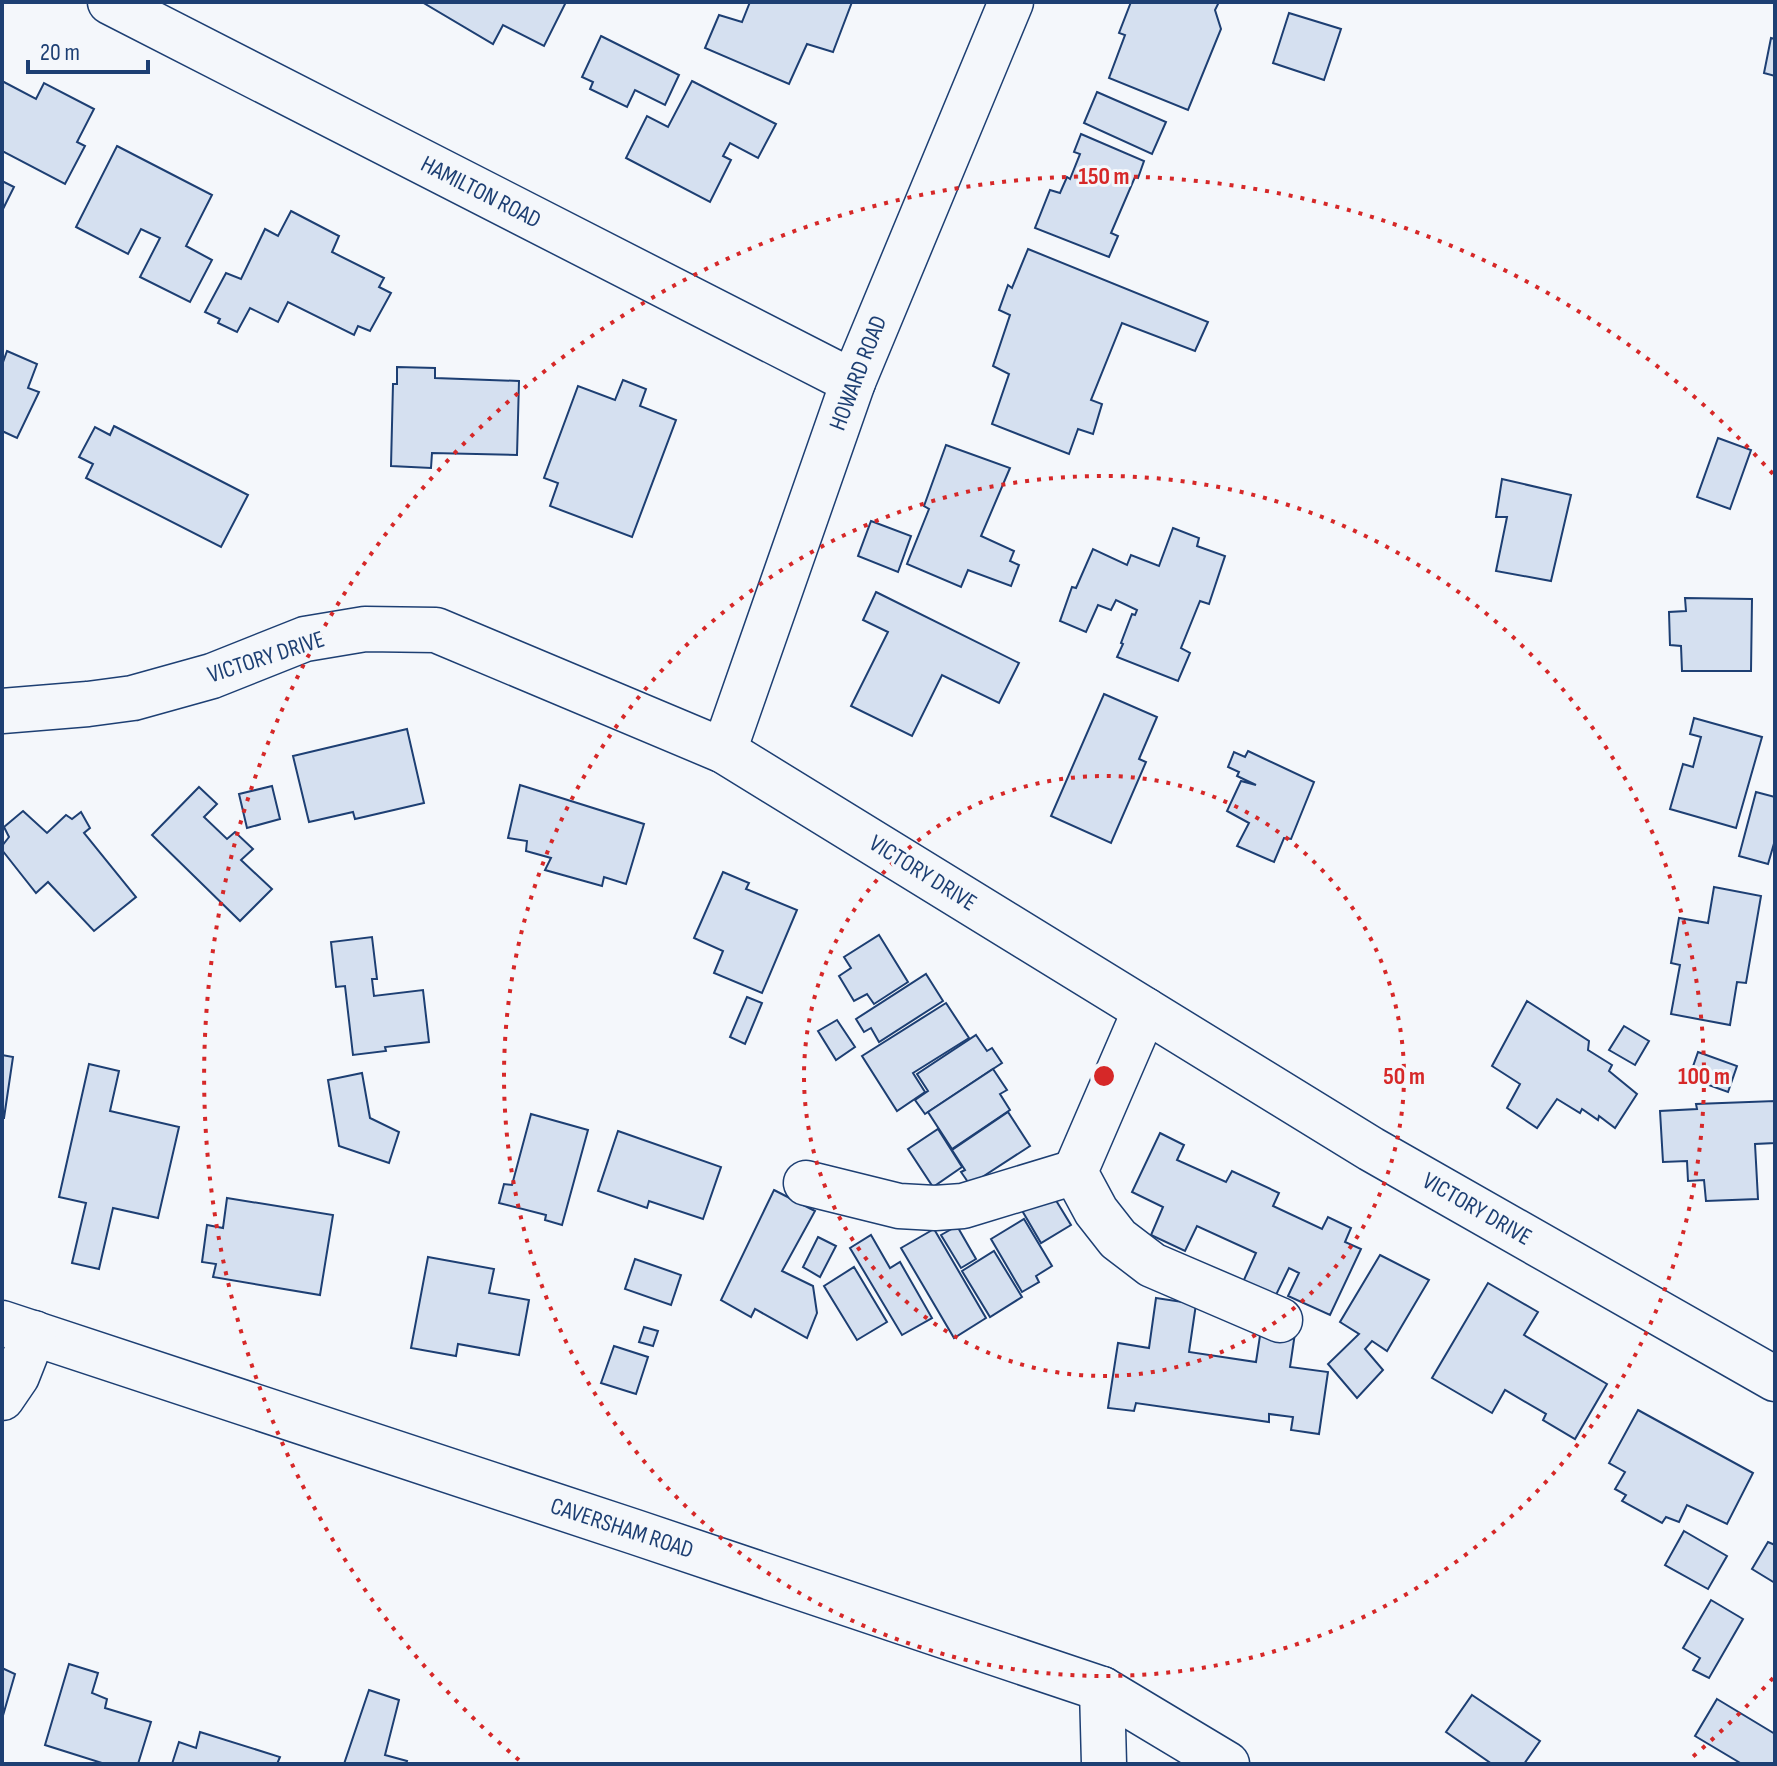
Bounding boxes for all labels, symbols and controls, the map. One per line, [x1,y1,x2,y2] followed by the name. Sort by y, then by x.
[28,24,148,74] scale bar
[40,38,80,67] text: 20 m
[416,149,546,235] street label: HAMILTON ROAD
[1078,162,1130,191] text: 150 m
[823,311,893,435] street label: HOWARD ROAD
[204,624,328,690] street label: VICTORY DRIVE
[864,829,982,917] street label: VICTORY DRIVE
[1090,1062,1118,1090] centre of rings
[1383,1062,1425,1091] text: 50 m
[1678,1062,1730,1091] text: 100 m
[1417,1166,1537,1252] street label: VICTORY DRIVE
[547,1491,697,1565] street label: CAVERSHAM ROAD

